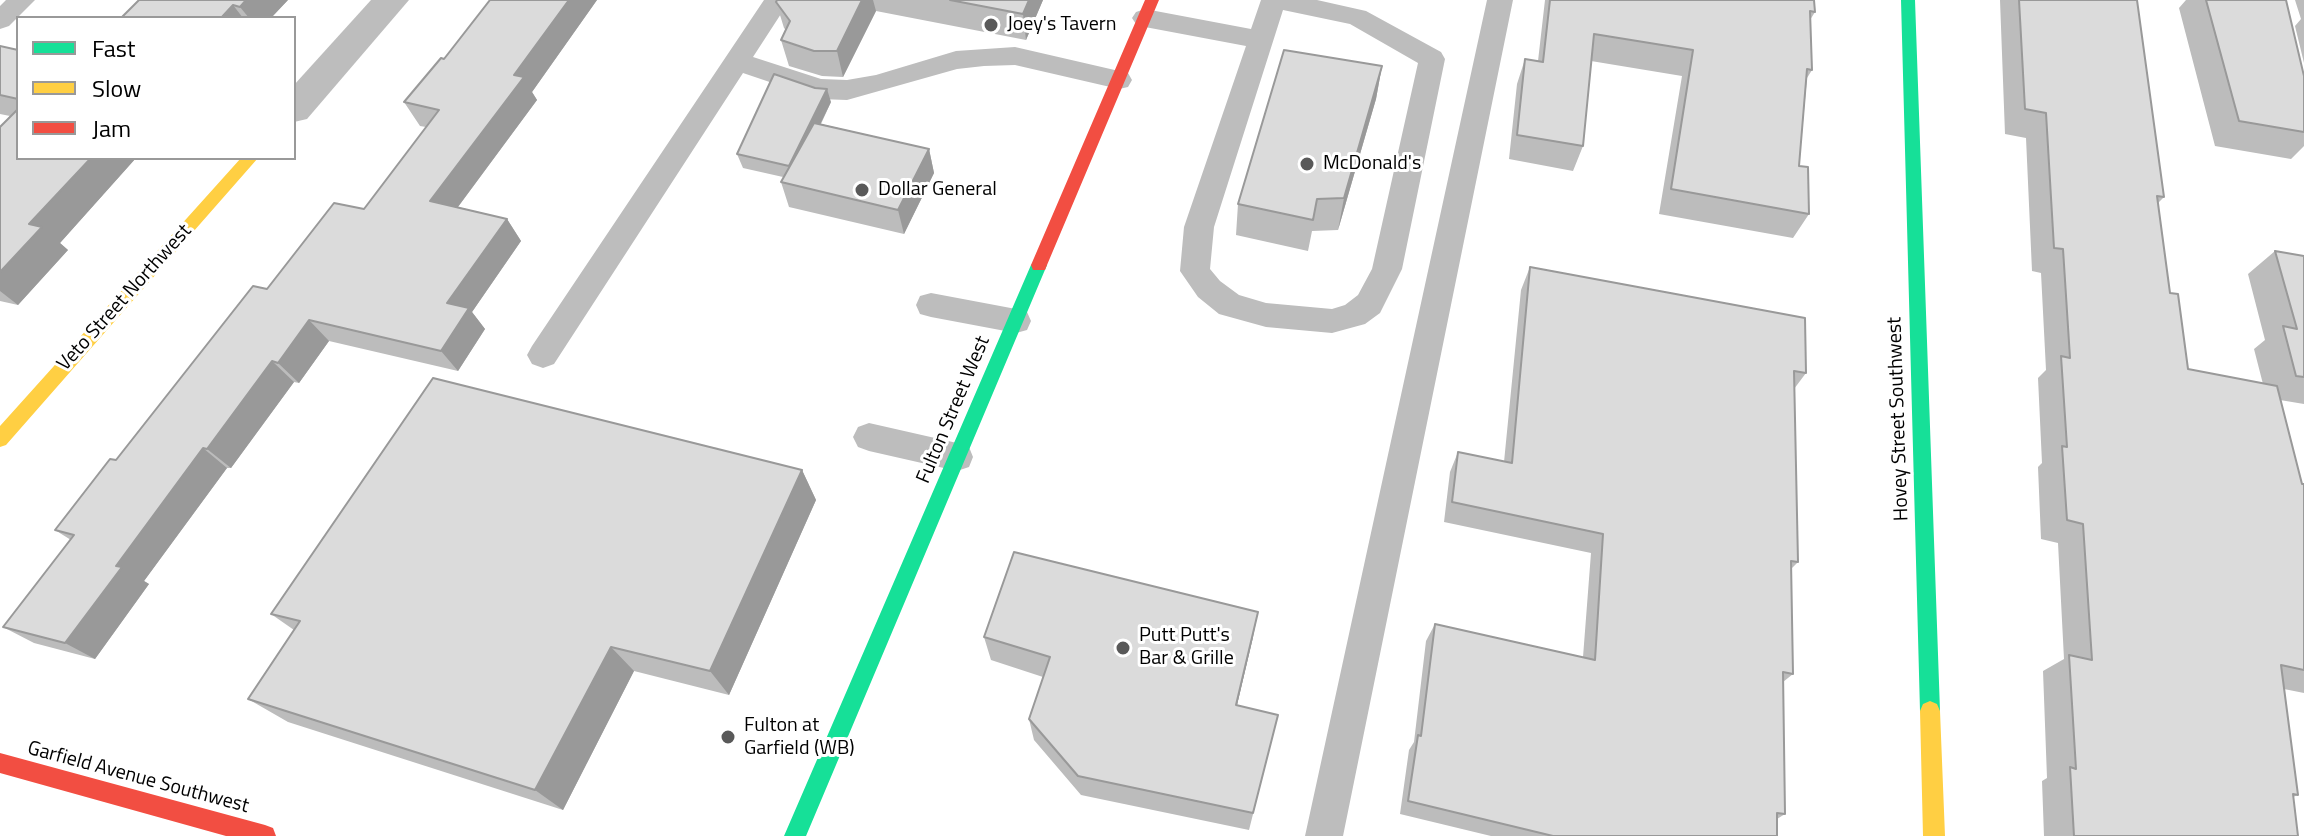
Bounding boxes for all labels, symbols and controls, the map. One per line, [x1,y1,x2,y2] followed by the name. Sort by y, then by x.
[1007,13,1116,37] place label: Joey's Tavern
[16,16,296,160] legend
[982,16,1000,34] marker: Joey's Tavern
[92,30,135,66] text: Fast
[92,70,141,106] text: Slow
[92,110,131,146] text: Jam
[1323,152,1421,176] place label: McDonald's
[1298,155,1316,173] marker: McDonald's
[878,178,997,202] place label: Dollar General
[853,181,871,199] marker: Dollar General
[53,220,197,376] street label: Veto Street Northwest
[1883,316,1915,522] street label: Hovey Street Southwest
[912,333,996,487] street label: Fulton Street West
[1139,624,1234,671] place label: Putt Putt's Bar & Grille
[1114,639,1132,657] marker: Putt Putt's Bar & Grille
[744,714,855,761] place label: Fulton at Garfield (WB)
[719,728,737,746] marker: Fulton at Garfield (WB)
[25,737,251,819] street label: Garfield Avenue Southwest

